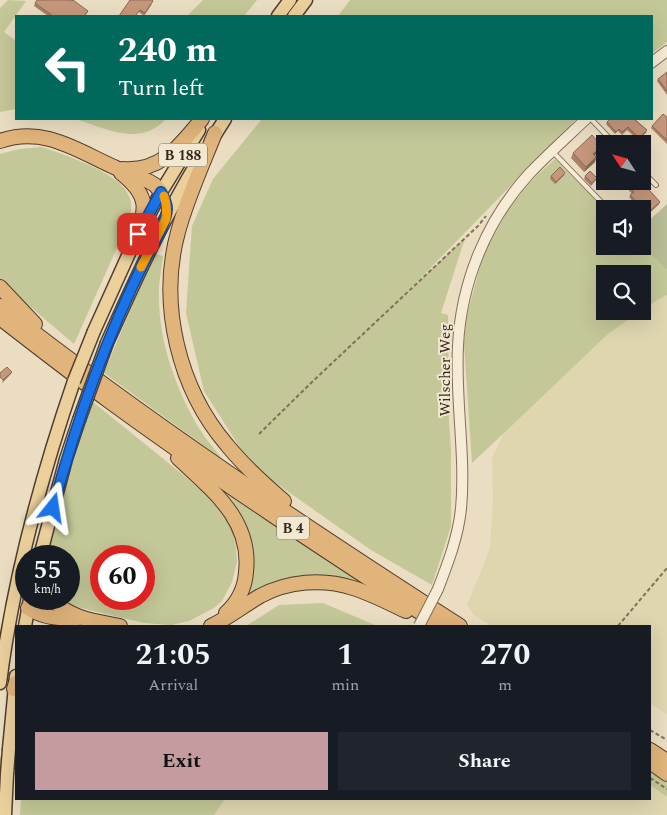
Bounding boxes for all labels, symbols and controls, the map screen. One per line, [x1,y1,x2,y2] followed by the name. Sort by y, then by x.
[118,24,217,77] text: 240 m
[35,35,100,100] icon: left
[118,72,204,105] text: Turn left
[596,135,651,190] north arrow
[596,135,651,320] map controls
[159,144,207,166] road number: B 188
[596,200,651,255] button: sound
[117,213,159,255] pin
[124,220,152,248] icon: arrive
[596,265,651,320] button: search
[434,324,457,416] street label: Wilscher Weg
[26,481,78,533] position arrow
[277,516,309,540] road number: B 4
[90,545,155,610] speed limit sign: 60
[33,552,62,590] text: 55
[34,580,61,599] text: km/h
[136,632,211,678] text: 21:05
[337,632,354,678] text: 1
[480,632,530,678] text: 270
[148,673,198,697] text: Arrival
[331,673,359,697] text: min
[498,673,512,697] text: m
[35,732,328,790] button: Exit
[338,732,631,790] button: Share

